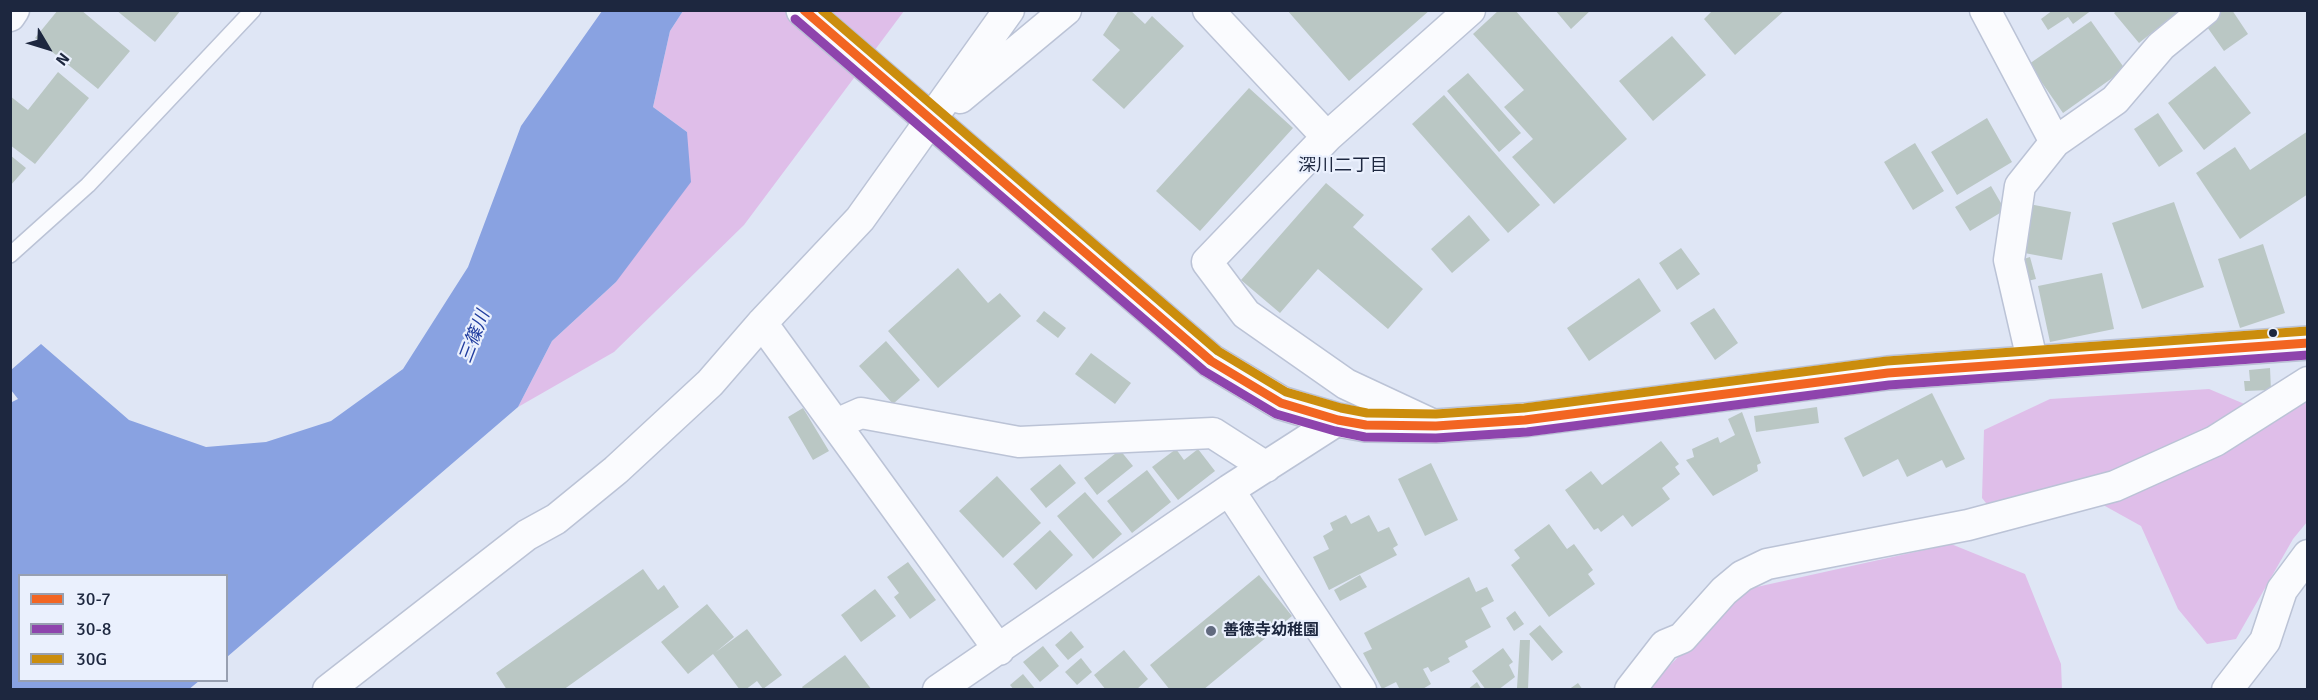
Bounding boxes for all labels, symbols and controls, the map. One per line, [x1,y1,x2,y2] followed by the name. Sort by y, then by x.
[18,18,78,78] north arrow
[51,49,73,70] text: N
[1298,155,1388,177] district label: 深川二丁目
[455,308,495,366] water label: 三篠川
[2267,327,2279,339] unlabelled marker
[18,574,228,682] legend
[76,588,111,610] text: 30-7
[76,618,111,640] text: 30-8
[1223,621,1319,641] place label: 善徳寺幼稚園
[1204,624,1218,638] marker: 善徳寺幼稚園
[76,648,107,670] text: 30G

